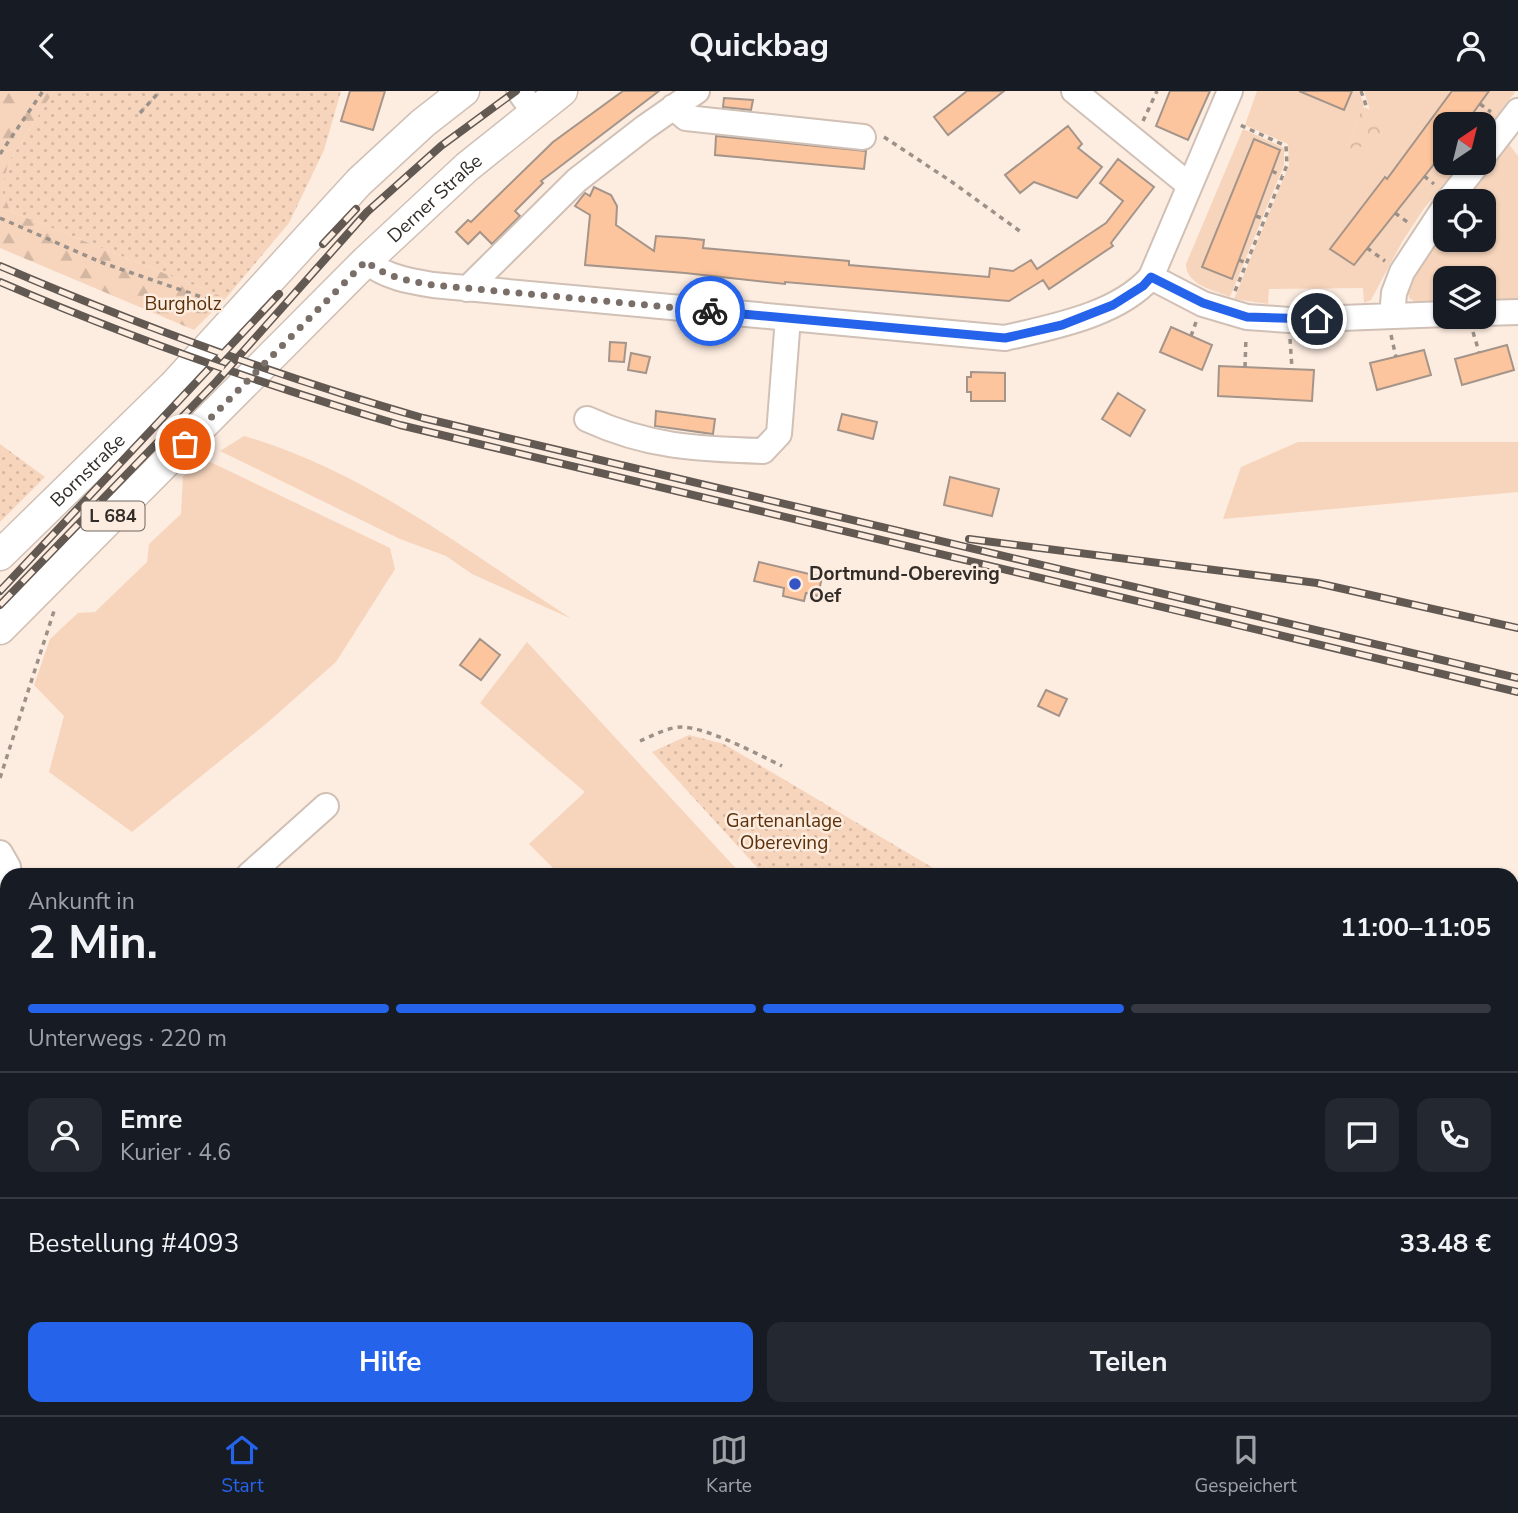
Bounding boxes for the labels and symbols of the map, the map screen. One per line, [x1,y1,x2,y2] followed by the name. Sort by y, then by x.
[1433,112,1496,175] north arrow
[382,148,488,249] street label: Derner Straße
[675,276,745,346] courier
[1287,289,1347,349] pin
[144,291,222,317] park label: Burgholz
[155,414,215,474] pin
[45,428,131,513] street label: Bornstraße
[82,501,144,531] road number: L 684
[809,561,1000,609] place label: Dortmund-Obereving Oef
[787,576,803,592] marker: Dortmund-Obereving Oef
[726,808,842,856] park label: Gartenanlage Obereving

